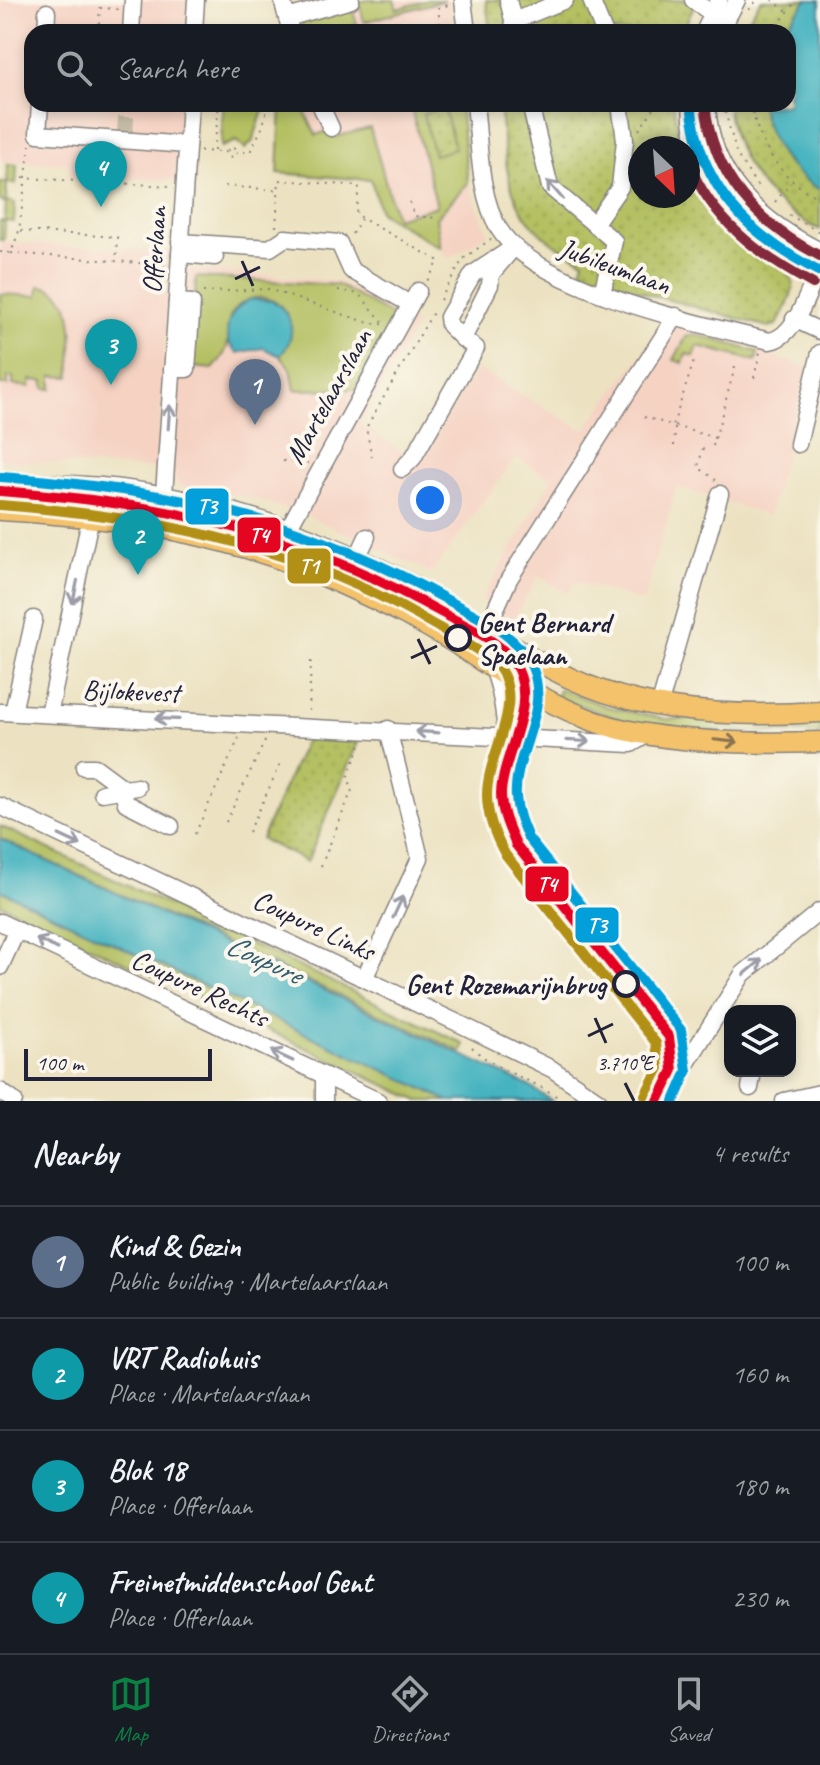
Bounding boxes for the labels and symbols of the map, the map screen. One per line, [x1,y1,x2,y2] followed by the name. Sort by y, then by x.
[628,136,700,208] north arrow
[75,141,127,207] pin: 4
[546,180,564,200] one-way arrow
[134,204,175,295] street label: Offerlaan
[553,229,676,302] street label: Jubileumlaan
[85,319,137,385] pin: 3
[277,321,380,470] street label: Martelaarslaan
[229,359,281,425] pin: 1
[162,404,177,431] one-way arrow
[410,480,450,520] your location
[184,487,230,526] line badge: T3
[197,493,219,521] text: T3
[112,509,164,575] pin: 2
[236,516,282,554] line badge: T4
[249,522,272,550] text: T4
[286,547,332,585] line badge: T1
[299,553,321,581] text: T1
[67,578,82,604] one-way arrow
[478,605,615,672] place label: Gent Bernard Spaelaan
[445,625,471,651] marker: Gent Bernard Spaelaan
[82,672,184,710] street label: Bijlokevest
[154,711,181,726] one-way arrow
[414,724,441,739] one-way arrow
[564,734,591,749] one-way arrow
[712,734,739,749] one-way arrow
[58,833,82,848] one-way arrow
[524,865,570,903] line badge: T4
[537,871,560,899] text: T4
[248,882,380,968] street label: Coupure Links
[391,895,406,919] one-way arrow
[574,906,620,944] line badge: T3
[587,912,609,940] text: T3
[221,926,307,992] water label: Coupure
[36,936,60,951] one-way arrow
[126,941,276,1036] street label: Coupure Rechts
[742,958,762,976] one-way arrow
[406,967,608,1002] place label: Gent Rozemarijnbrug
[613,971,639,997] marker: Gent Rozemarijnbrug
[24,1045,212,1081] scale bar
[271,1048,295,1063] one-way arrow
[597,1051,656,1076] text: 3.710°E

